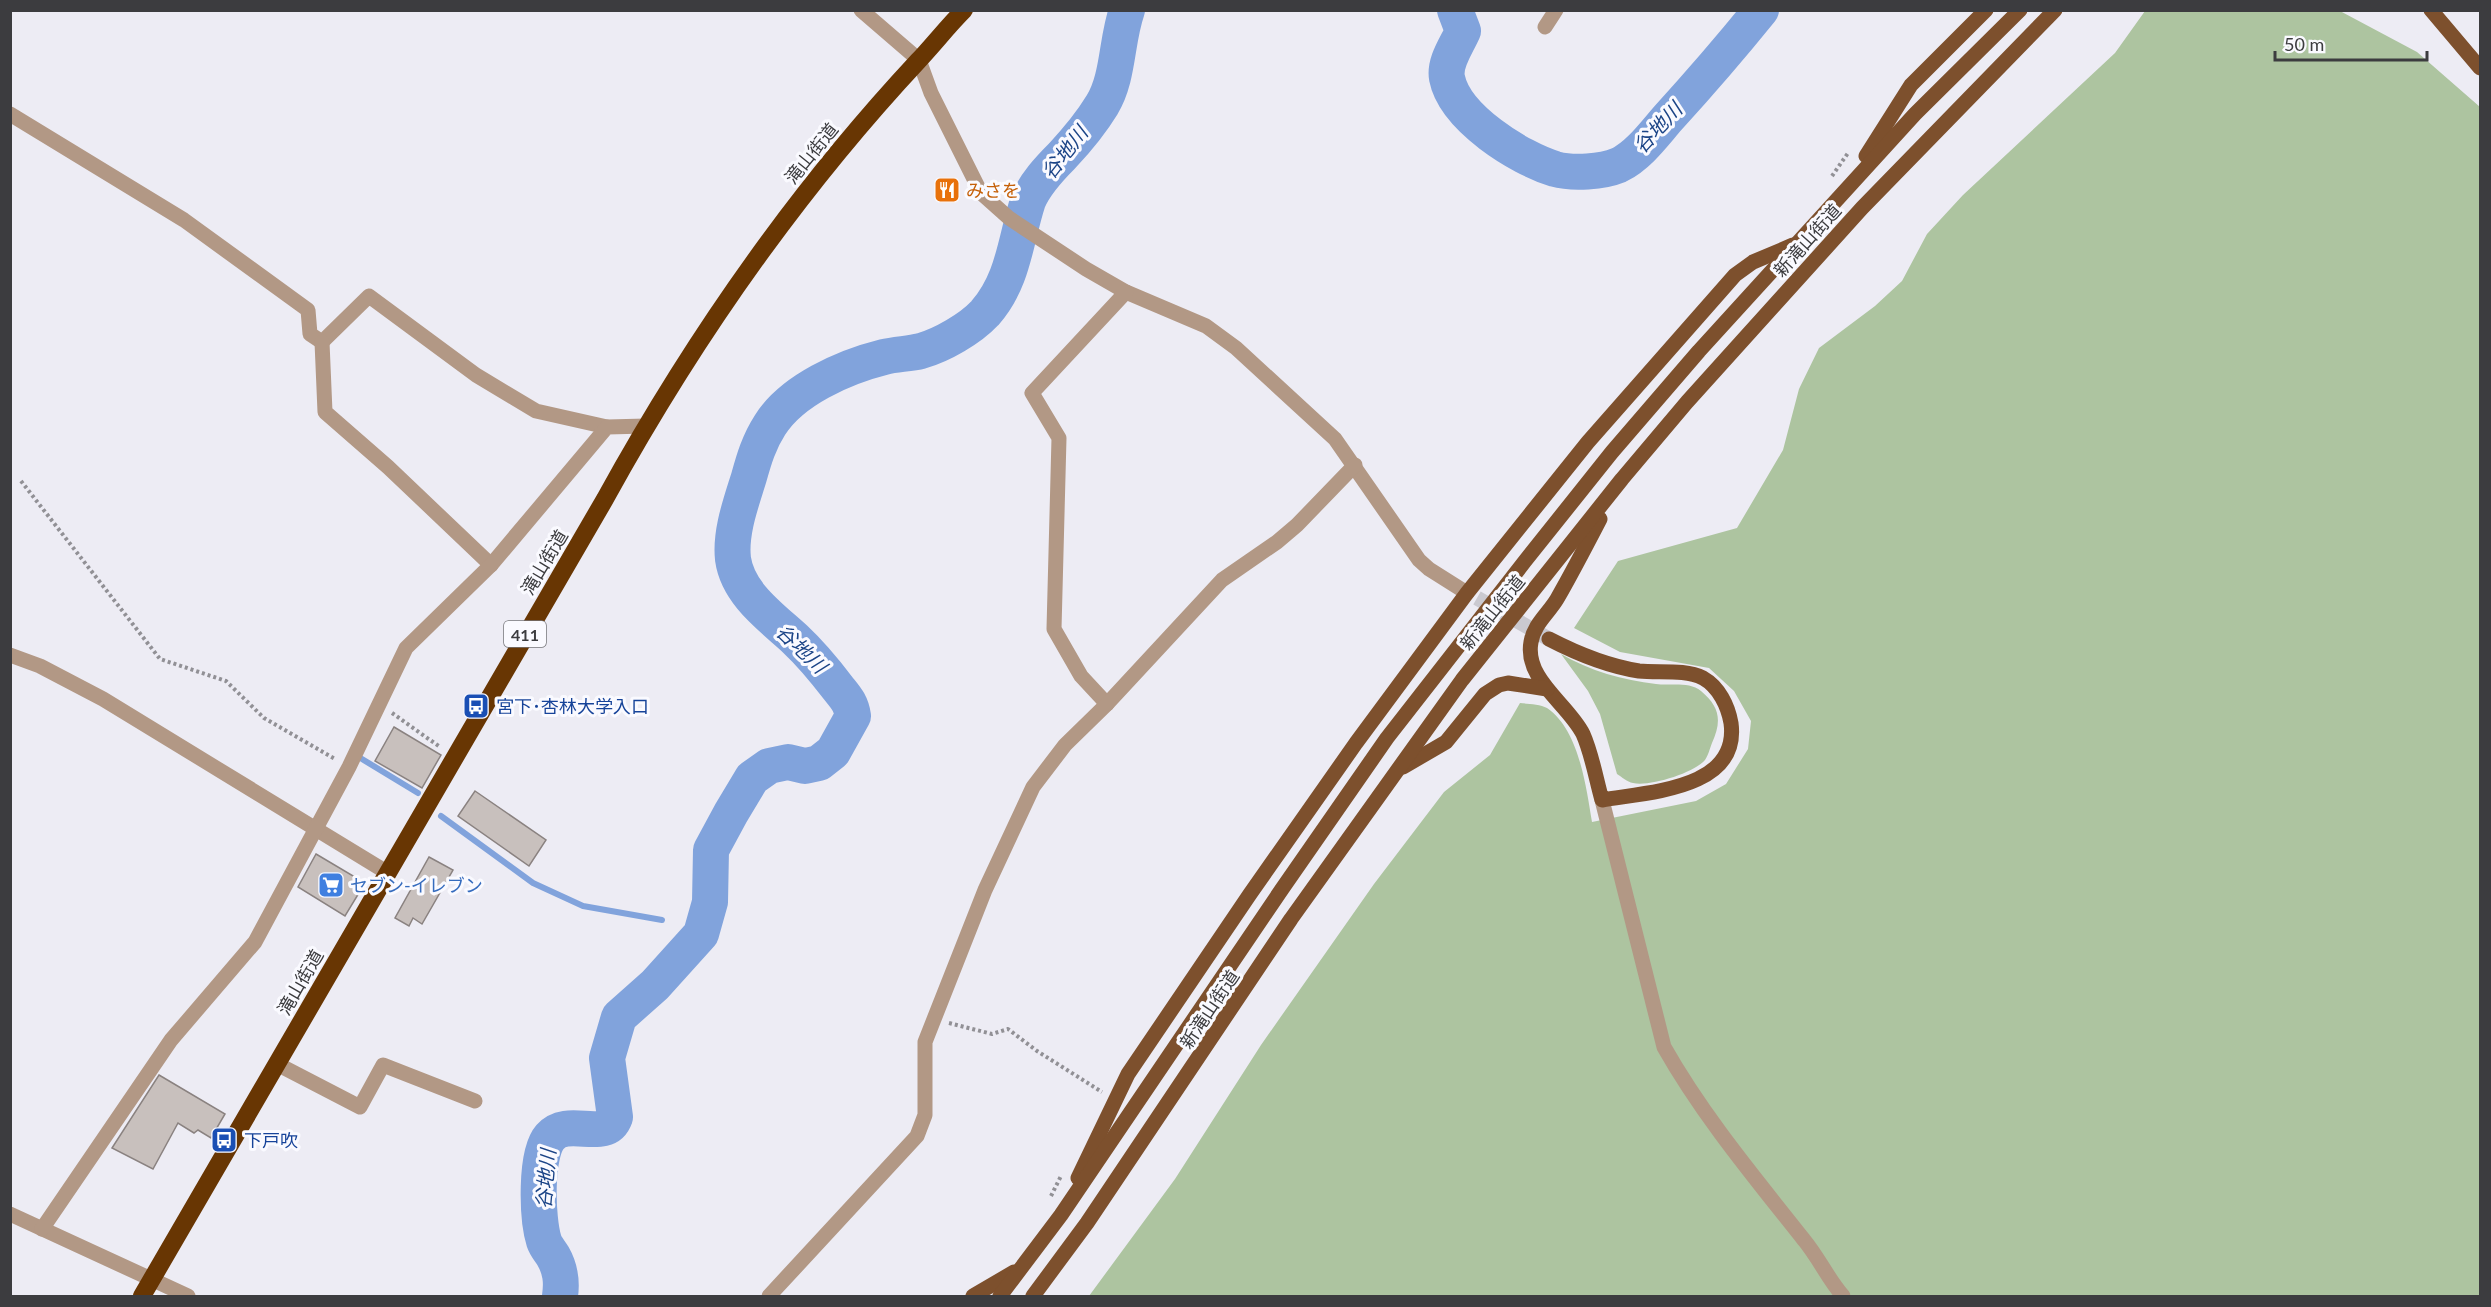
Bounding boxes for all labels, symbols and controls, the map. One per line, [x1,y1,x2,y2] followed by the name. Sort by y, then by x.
[2275,24,2426,62] scale bar
[2284,33,2324,55] text: 50 m
[1628,95,1688,157] water label: 谷地川
[780,118,842,188] street label: 滝山街道
[1036,119,1093,183] water label: 谷地川
[932,175,962,205] restaurant icon: みさを
[966,179,1020,201] place label: みさを
[1769,199,1845,281] street label: 新滝山街道
[516,525,572,599] street label: 滝山街道
[1455,570,1529,654] street label: 新滝山街道
[772,619,833,679] water label: 谷地川
[504,621,546,647] road number: 411
[461,691,491,721] bus stop icon: 宮下･杏林大学入口
[496,695,649,717] place label: 宮下･杏林大学入口
[316,870,346,900] supermarket icon: セブン-イレブン
[350,874,483,896] place label: セブン-イレブン
[272,945,328,1019] street label: 滝山街道
[1175,966,1243,1052] street label: 新滝山街道
[209,1125,239,1155] bus stop icon: 下戸吹
[244,1129,298,1151] place label: 下戸吹
[530,1146,560,1210] water label: 谷地川

